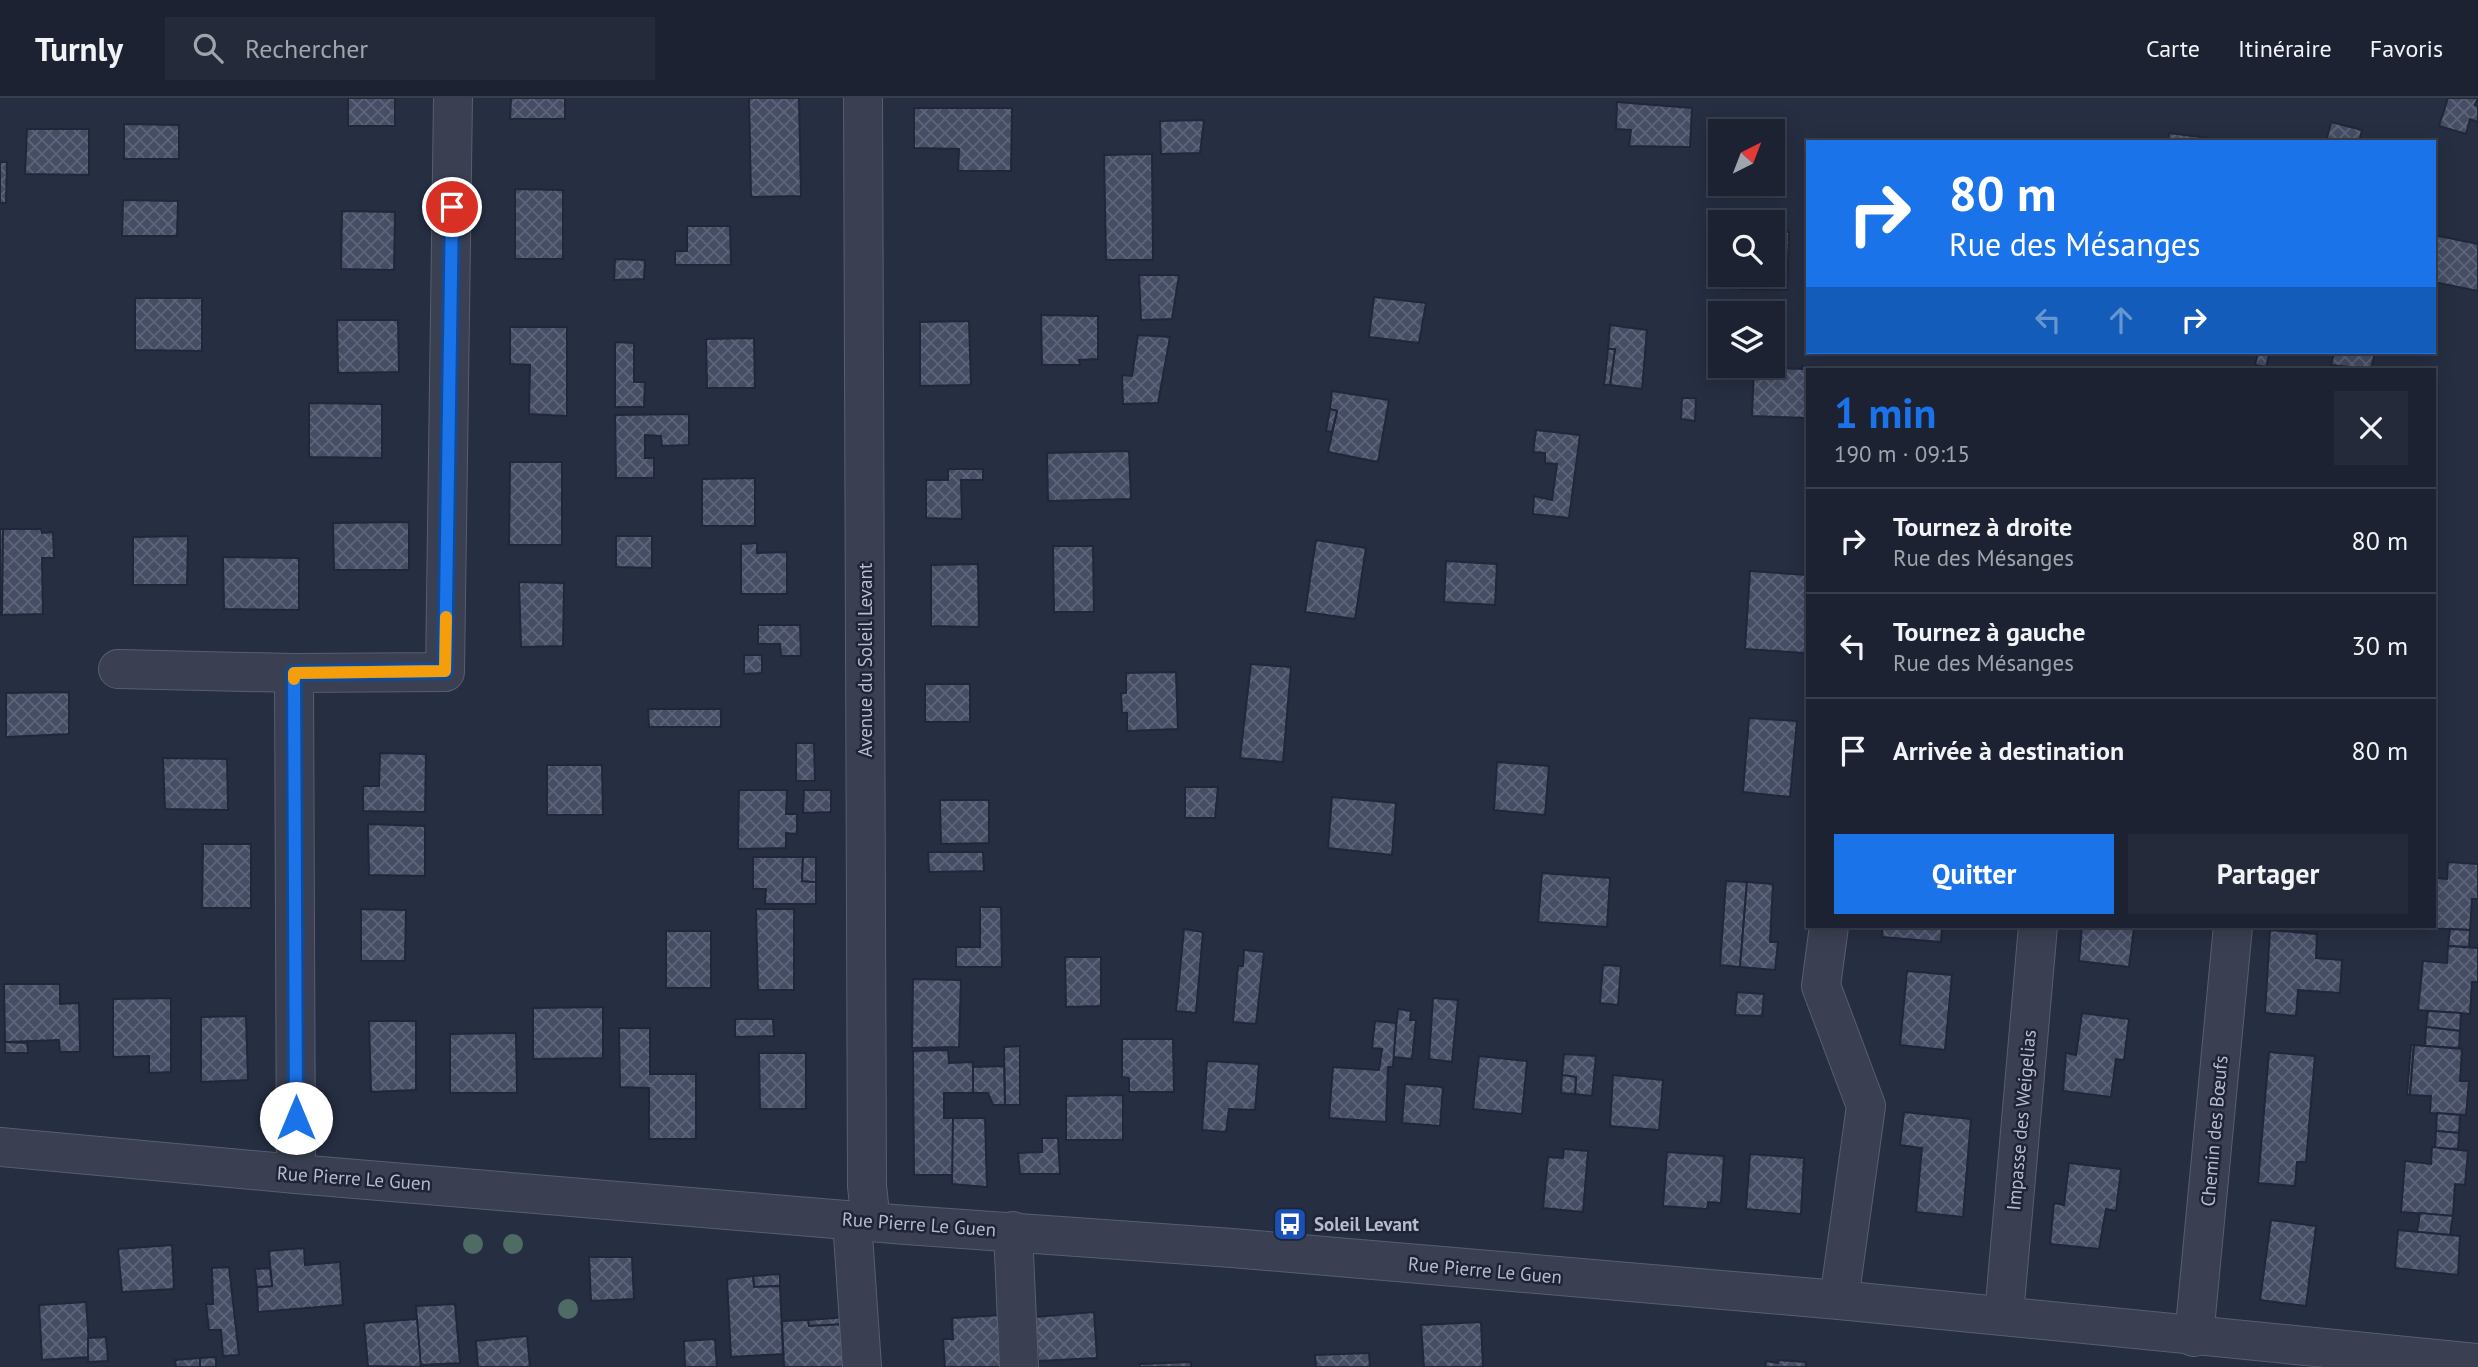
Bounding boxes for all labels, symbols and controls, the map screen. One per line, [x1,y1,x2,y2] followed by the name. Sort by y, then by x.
[165,17,655,80] search box
[35,27,123,70] text: Turnly
[189,29,227,67] icon: search
[245,32,368,65] text: Rechercher
[2146,33,2200,64] text: Carte
[2238,33,2332,64] text: Itinéraire
[2370,33,2443,64] text: Favoris
[1708,119,1785,196] north arrow
[1708,119,1785,378] map controls
[1949,161,2056,225] text: 80 m
[1834,168,1925,259] icon: right
[422,177,482,237] pin
[433,188,471,226] icon: arrive
[1708,210,1785,287] button: search
[1949,223,2201,265] text: Rue des Mésanges
[1708,301,1785,378] button: layers
[2029,301,2067,339] icon: left
[2102,301,2140,339] icon: ahead
[2175,301,2213,339] icon: right
[1834,385,1936,440] text: 1 min
[2334,391,2408,465] button: close
[1834,439,1970,468] text: 190 m · 09:15
[1893,510,2072,543] text: Tournez à droite
[1834,522,1872,560] icon: right
[2352,524,2408,557] text: 80 m
[1893,543,2074,572] text: Rue des Mésanges
[853,562,877,757] street label: Avenue du Soleil Levant
[1893,615,2085,648] text: Tournez à gauche
[1834,627,1872,665] icon: left
[2352,629,2408,662] text: 30 m
[1893,648,2074,677] text: Rue des Mésanges
[1834,732,1872,770] icon: arrive
[1893,734,2124,767] text: Arrivée à destination
[2352,734,2408,767] text: 80 m
[1834,834,2114,914] button: Quitter
[2128,834,2408,914] button: Partager
[2001,1029,2041,1211] street label: Impasse des Weigelias
[2195,1054,2233,1208] street label: Chemin des Bœufs
[259,1081,333,1155] position arrow
[276,1161,432,1195] street label: Rue Pierre Le Guen
[1271,1205,1309,1243] bus stop icon: Soleil Levant
[841,1207,997,1241] street label: Rue Pierre Le Guen
[1314,1212,1419,1236] place label: Soleil Levant
[1407,1251,1563,1289] street label: Rue Pierre Le Guen

